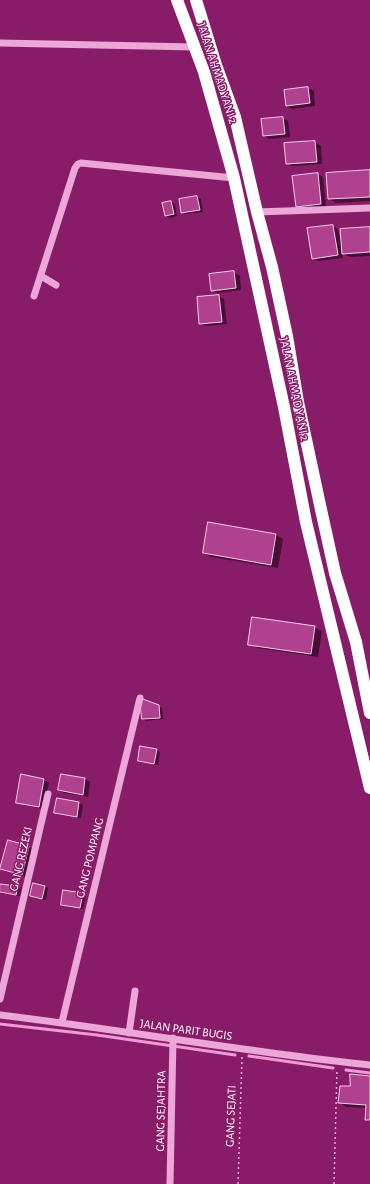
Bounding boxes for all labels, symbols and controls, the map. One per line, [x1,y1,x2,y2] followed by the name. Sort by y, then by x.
[194,21,240,125] street label: JALAN AHMAD YANI 2
[276,336,312,442] street label: JALAN AHMAD YANI 2
[73,816,107,900] street label: GANG POMPANG
[7,825,35,893] street label: GANG REZEKI
[139,1016,233,1044] street label: JALAN PARIT BUGIS
[153,1070,169,1152] street label: GANG SEJAHTRA
[223,1085,239,1147] street label: GANG SEJATI

